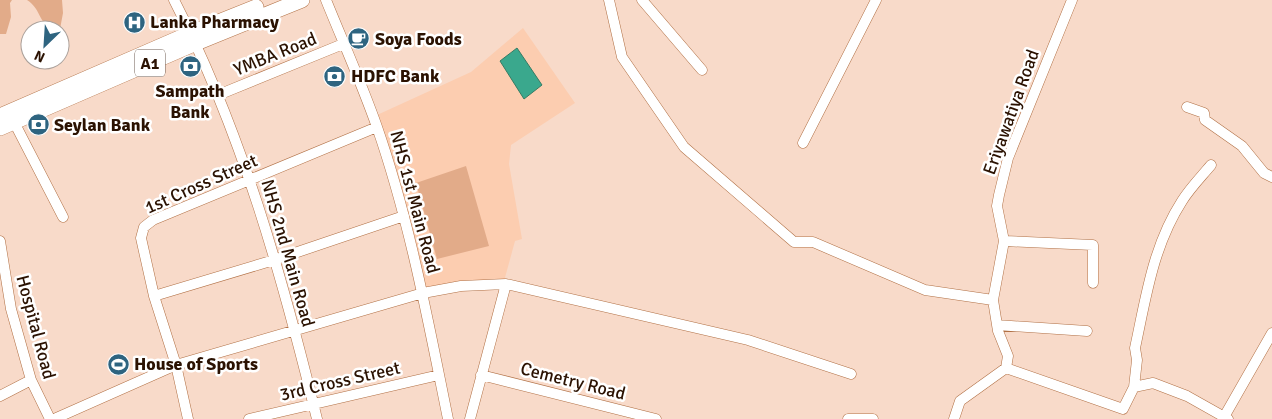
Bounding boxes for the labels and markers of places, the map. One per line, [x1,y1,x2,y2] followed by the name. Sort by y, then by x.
[122,10,146,34] hospital icon: Lanka Pharmacy
[150,11,279,33] place label: Lanka Pharmacy
[347,27,371,51] cafe icon: Soya Foods
[375,28,462,50] place label: Soya Foods
[178,54,202,78] bank icon: Sampath Bank
[323,64,347,88] bank icon: HDFC Bank
[351,65,440,87] place label: HDFC Bank
[155,80,225,123] place label: Sampath Bank
[26,113,50,137] bank icon: Seylan Bank
[54,114,151,136] place label: Seylan Bank
[106,352,130,376] sports icon: House of Sports
[134,353,258,375] place label: House of Sports

